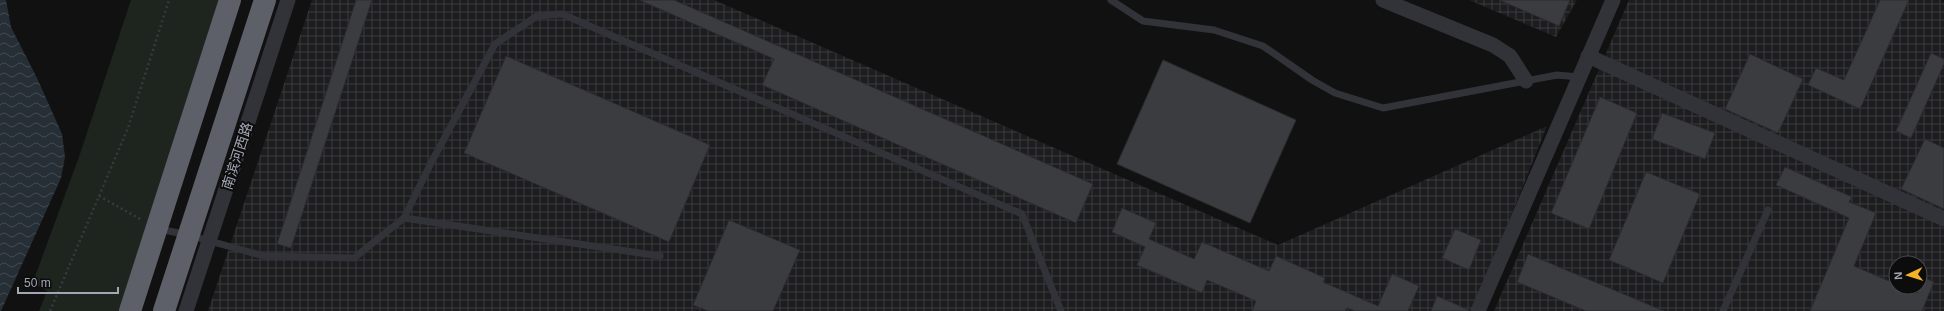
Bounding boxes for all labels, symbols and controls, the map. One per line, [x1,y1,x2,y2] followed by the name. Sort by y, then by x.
[219,120,255,192] street label: 南滨河西路
[1888,255,1928,295] north arrow
[18,269,118,295] scale bar
[1892,271,1904,280] text: N
[24,276,51,290] text: 50 m

